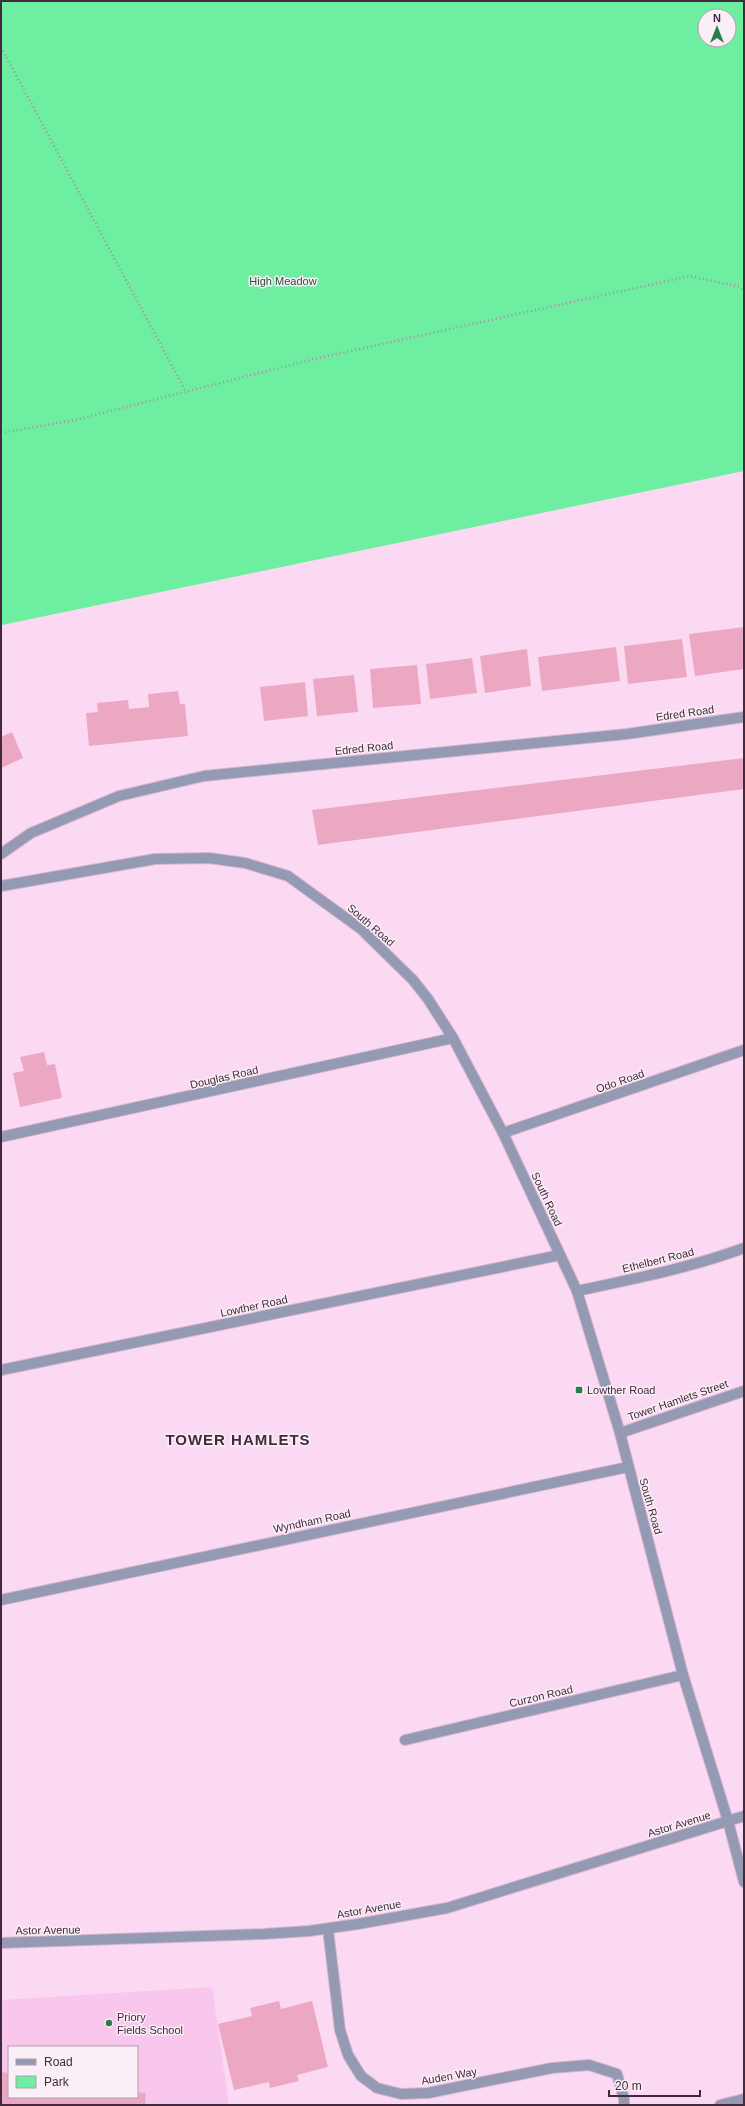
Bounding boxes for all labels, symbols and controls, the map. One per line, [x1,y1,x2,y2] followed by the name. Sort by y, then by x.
[697,8,737,48] north arrow
[713,12,721,24] text: N
[249,275,317,287] park label: High Meadow
[655,703,715,723] street label: Edred Road
[334,739,394,757] street label: Edred Road
[345,901,397,949] street label: South Road
[189,1063,259,1091] street label: Douglas Road
[594,1067,646,1095] street label: Odo Road
[529,1170,565,1228] street label: South Road
[621,1245,695,1275] street label: Ethelbert Road
[219,1293,289,1319] street label: Lowther Road
[626,1377,730,1423] street label: Tower Hamlets Street
[587,1384,656,1396] place label: Lowther Road
[574,1385,584,1395] marker: Lowther Road
[165,1431,311,1448] district label: TOWER HAMLETS
[637,1476,665,1536] street label: South Road
[272,1507,352,1535] street label: Wyndham Road
[508,1683,574,1709] street label: Curzon Road
[646,1809,712,1839] street label: Astor Avenue
[336,1897,402,1921] street label: Astor Avenue
[15,1923,81,1937] street label: Astor Avenue
[117,2011,183,2036] place label: Priory Fields School
[104,2018,114,2028] marker: Priory Fields School
[8,2046,138,2098] legend
[44,2055,73,2069] text: Road
[420,2065,478,2087] street label: Auden Way
[609,2072,700,2098] scale bar
[44,2075,70,2089] text: Park
[615,2079,642,2093] text: 20 m

